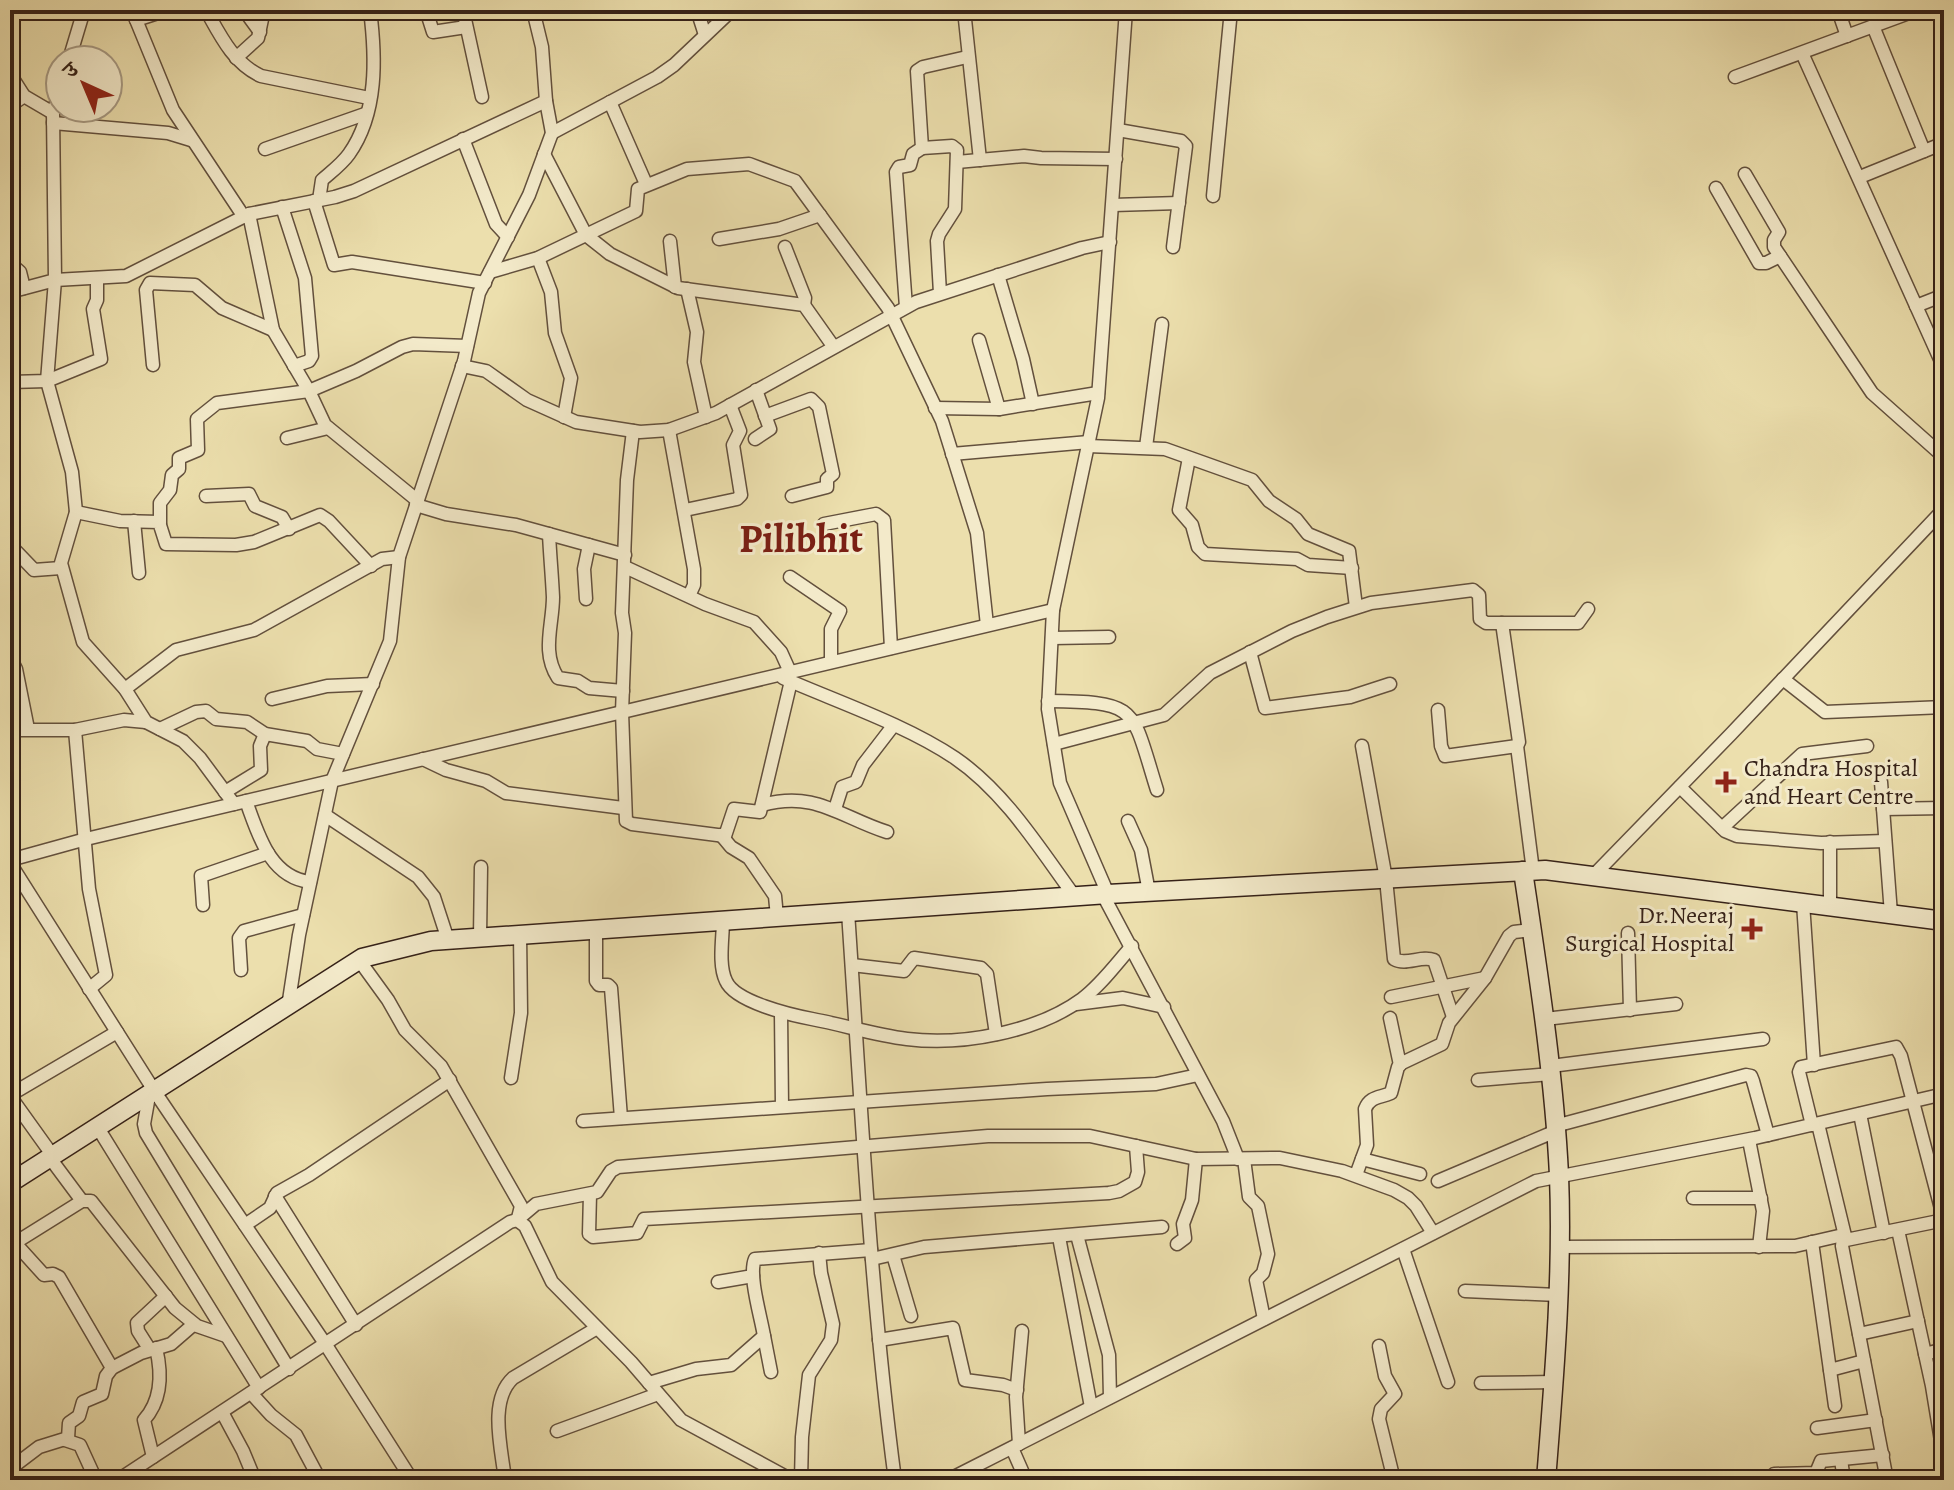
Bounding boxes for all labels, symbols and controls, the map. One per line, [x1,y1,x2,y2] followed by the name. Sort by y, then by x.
[44,44,124,124] north arrow
[55,54,87,86] text: उ
[739,511,863,566] district label: Pilibhit
[1744,752,1918,812] place label: Chandra Hospital and Heart Centre
[1715,771,1737,793] marker: Chandra Hospital and Heart Centre
[1565,899,1734,959] place label: Dr.Neeraj Surgical Hospital
[1741,918,1763,940] marker: Dr.Neeraj Surgical Hospital

